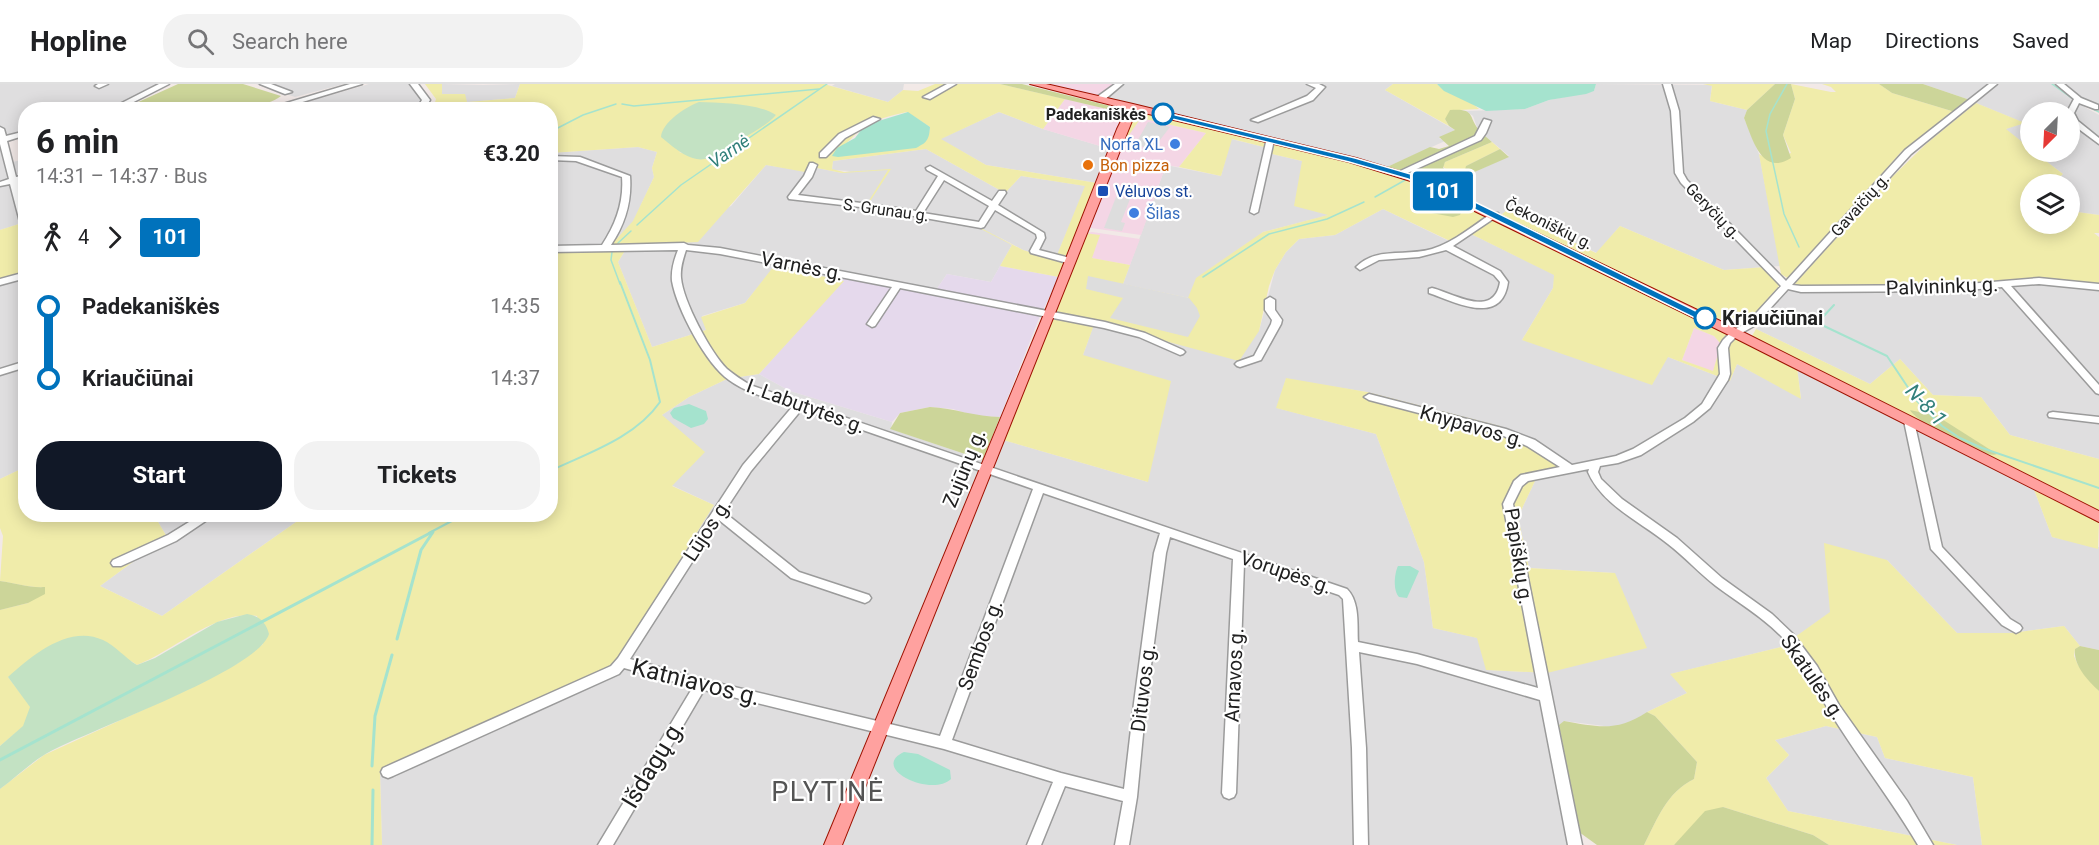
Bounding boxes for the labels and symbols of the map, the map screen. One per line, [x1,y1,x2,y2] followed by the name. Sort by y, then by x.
[2020,102,2080,162] north arrow
[1152,103,1174,125] marker: Padekaniškės
[1046,105,1146,124] place label: Padekaniškės
[704,130,754,172] water label: Varnė
[1100,135,1163,154] place label: Norfa XL
[1168,137,1182,151] marker: Norfa XL
[1100,156,1169,175] place label: Bon pizza
[1081,158,1095,172] marker: Bon pizza
[1827,170,1893,240] street label: Gavaičių g.
[1408,172,1478,210] line badge: 101
[1682,179,1744,243] street label: Geryčių g.
[1115,182,1193,201] place label: Vėluvos st.
[1096,184,1110,198] marker: Vėluvos st.
[1502,194,1596,253] street label: Čekoniškių g.
[842,195,930,225] street label: S. Grunau g.
[1146,203,1180,223] place label: Šilas
[1127,206,1141,220] marker: Šilas
[759,246,845,286] street label: Varnės g.
[1885,272,1999,300] street label: Palvininkų g.
[1722,306,1823,330] place label: Kriaučiūnai
[1694,307,1716,329] marker: Kriaučiūnai
[743,373,869,439] street label: I. Labutytės g.
[1901,379,1951,431] water label: N-8-1
[1417,400,1527,452] street label: Knypavos g.
[937,425,991,511] street label: Zujūnų g.
[678,494,736,566] street label: Lūjos g.
[1500,506,1538,606] street label: Papiškių g.
[1237,545,1335,599] street label: Vorupės g.
[953,597,1007,693] street label: Sembos g.
[1220,627,1248,723] street label: Arnavos g.
[1776,630,1850,724] street label: Skatulės g.
[1126,643,1160,733] street label: Dituvos g.
[629,653,763,711] street label: Katniavos g.
[616,715,690,813] street label: Išdagų g.
[771,776,885,808] district label: PLYTINĖ

